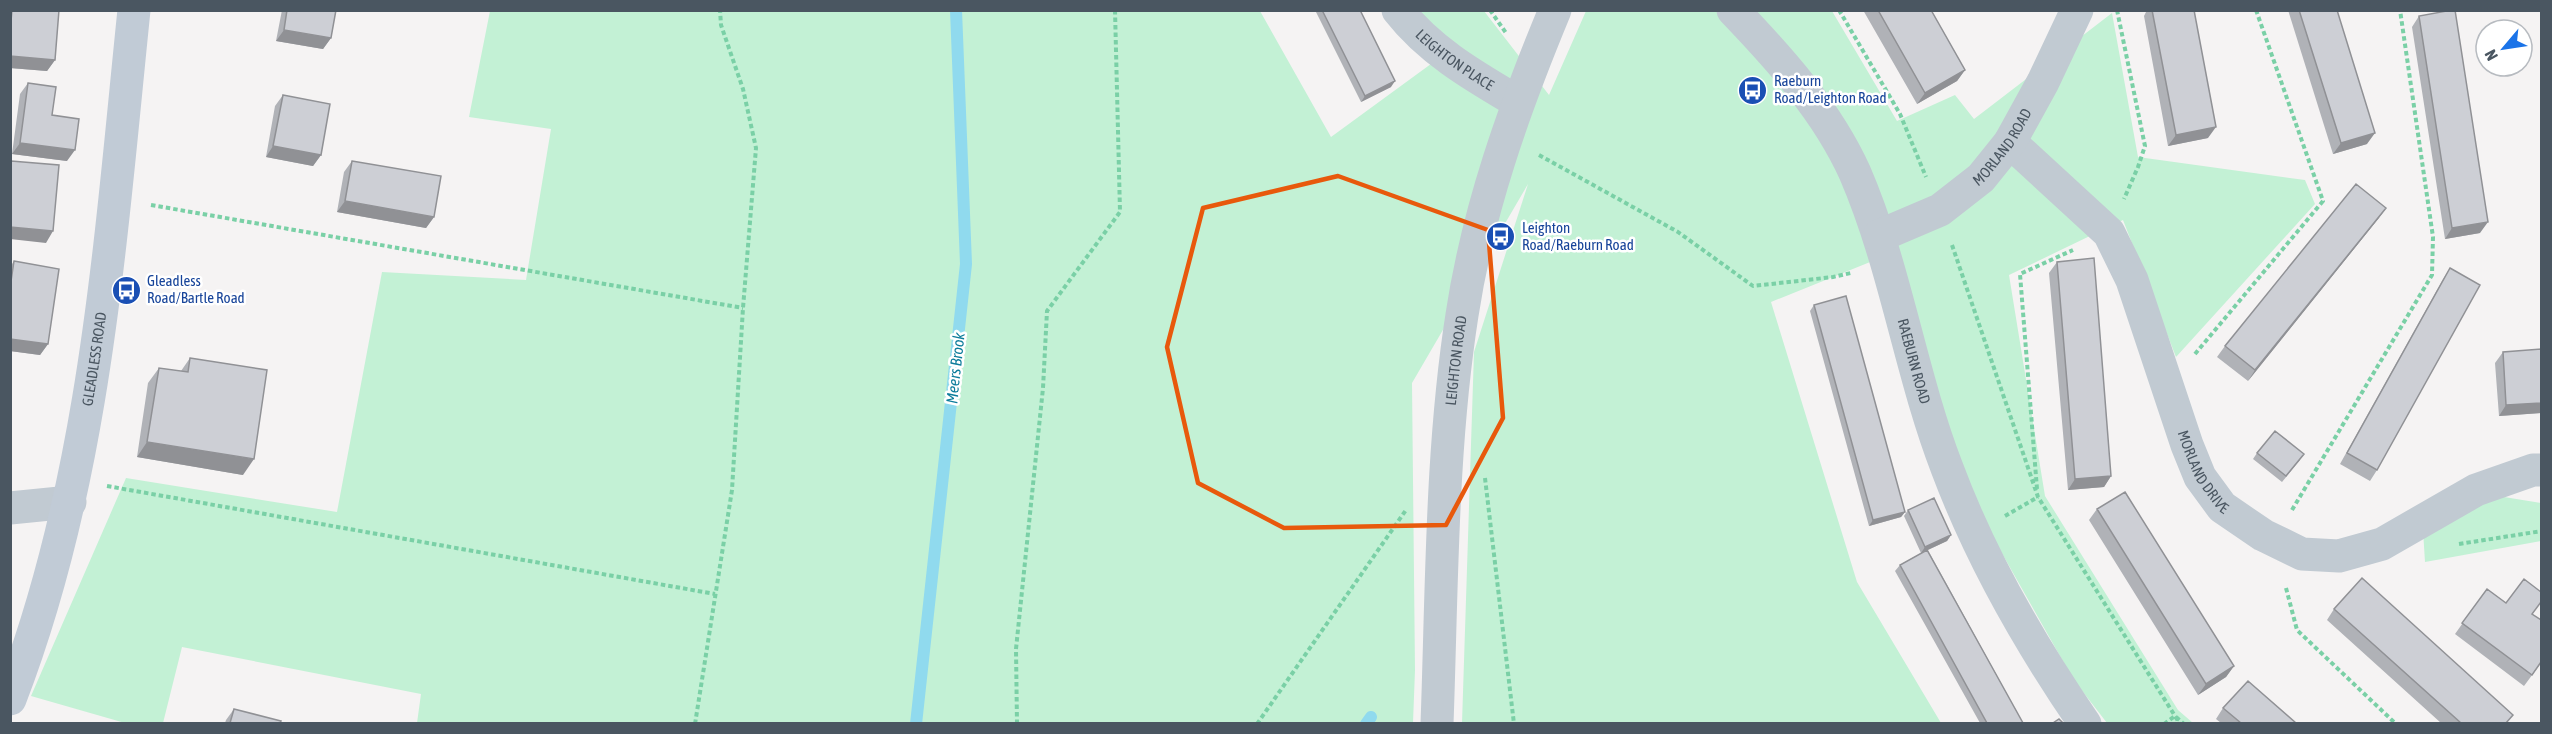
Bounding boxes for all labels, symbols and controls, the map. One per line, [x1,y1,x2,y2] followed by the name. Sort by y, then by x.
[2474,18,2534,78] north arrow
[1412,26,1497,94] street label: LEIGHTON PLACE
[2481,47,2501,64] text: N
[1774,72,1887,106] place label: Raeburn Road/Leighton Road
[1737,74,1769,106] bus stop icon: Raeburn Road/Leighton Road
[1969,105,2035,189] street label: MORLAND ROAD
[1522,219,1634,253] place label: Leighton Road/Raeburn Road
[1485,221,1517,253] bus stop icon: Leighton Road/Raeburn Road
[147,272,245,306] place label: Gleadless Road/Bartle Road
[110,274,142,306] bus stop icon: Gleadless Road/Bartle Road
[79,311,109,407] street label: GLEADLESS ROAD
[1442,314,1470,406] street label: LEIGHTON ROAD
[1894,317,1934,406] street label: RAEBURN ROAD
[942,331,968,404] water label: Meers Brook
[2175,428,2232,517] street label: MORLAND DRIVE

